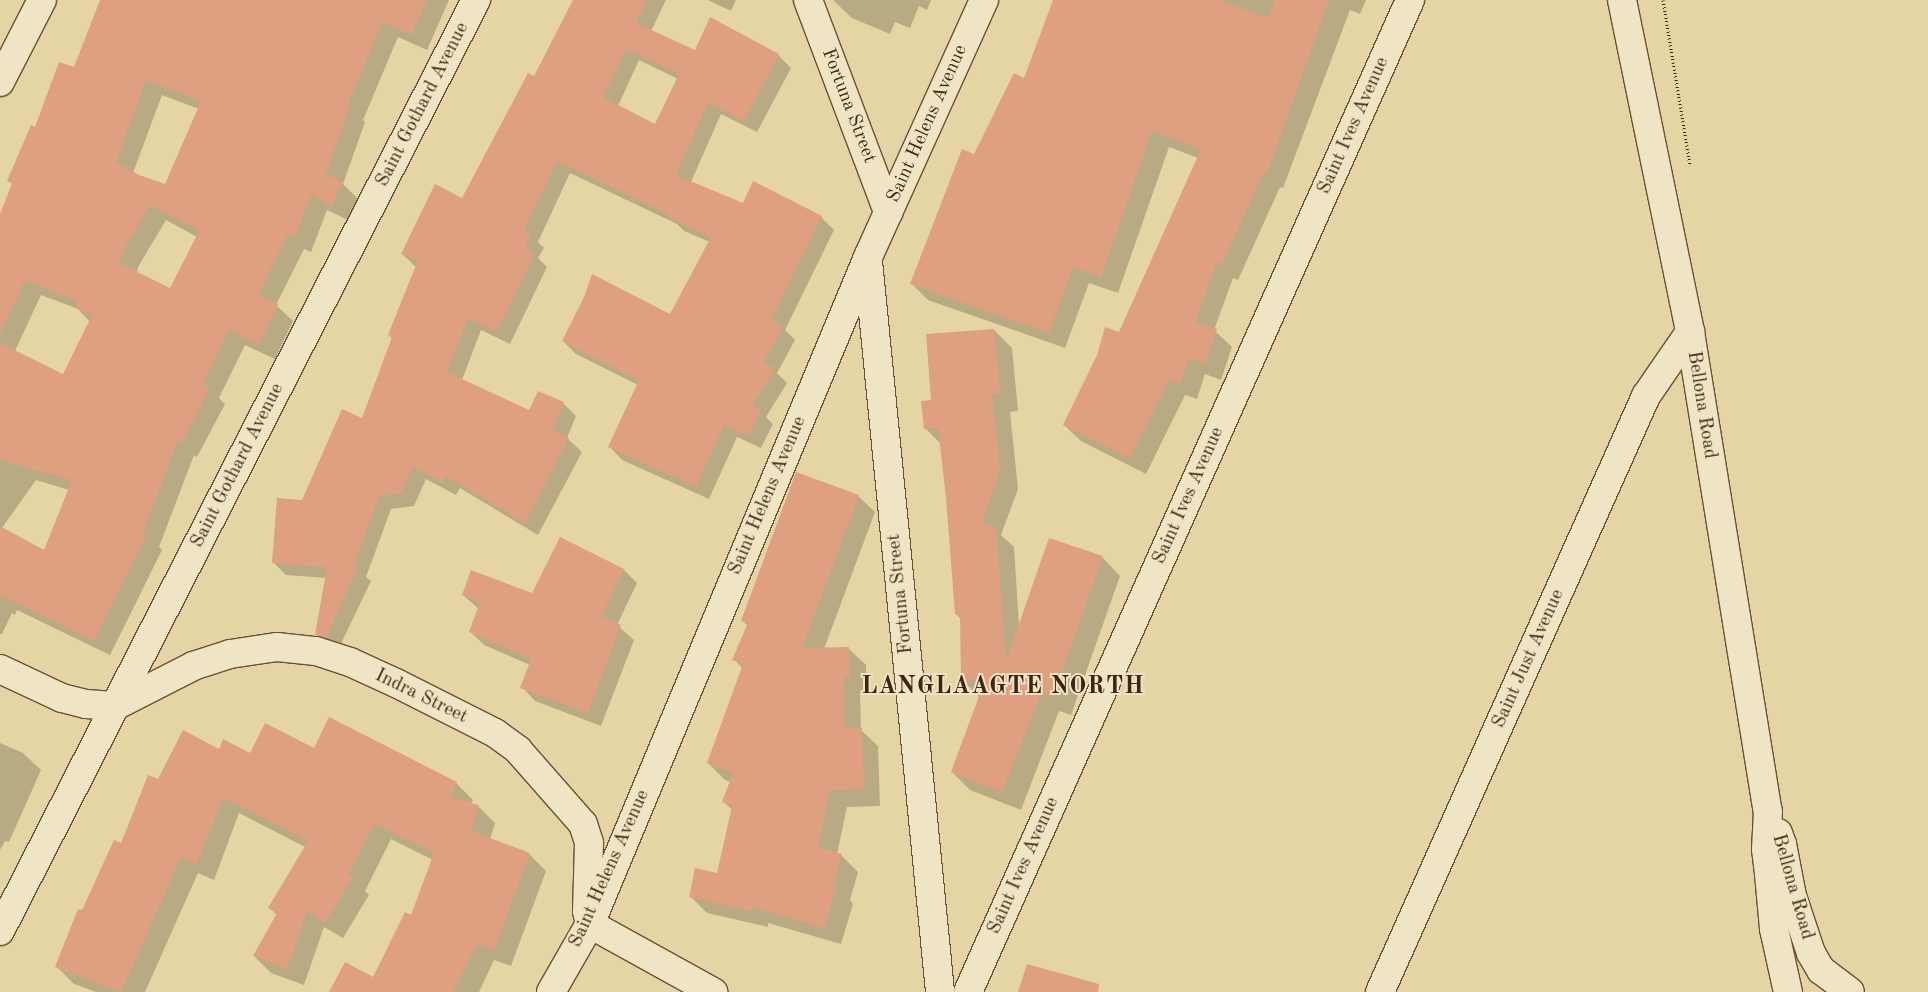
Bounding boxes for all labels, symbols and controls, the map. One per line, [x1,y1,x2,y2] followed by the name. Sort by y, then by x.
[372,19,474,191] street label: Saint Gothard Avenue
[883,42,973,206] street label: Saint Helens Avenue
[816,46,880,166] street label: Fortuna Street
[1314,54,1394,198] street label: Saint Ives Avenue
[1681,349,1721,461] street label: Bellona Road
[187,380,289,552] street label: Saint Gothard Avenue
[724,413,812,579] street label: Saint Helens Avenue
[1149,424,1229,568] street label: Saint Ives Avenue
[883,533,919,655] street label: Fortuna Street
[1488,586,1570,732] street label: Saint Just Avenue
[371,665,471,729] street label: Indra Street
[859,674,1147,702] district label: LANGLAAGTE NORTH
[565,787,655,951] street label: Saint Helens Avenue
[984,794,1064,938] street label: Saint Ives Avenue
[1766,832,1818,942] street label: Bellona Road

